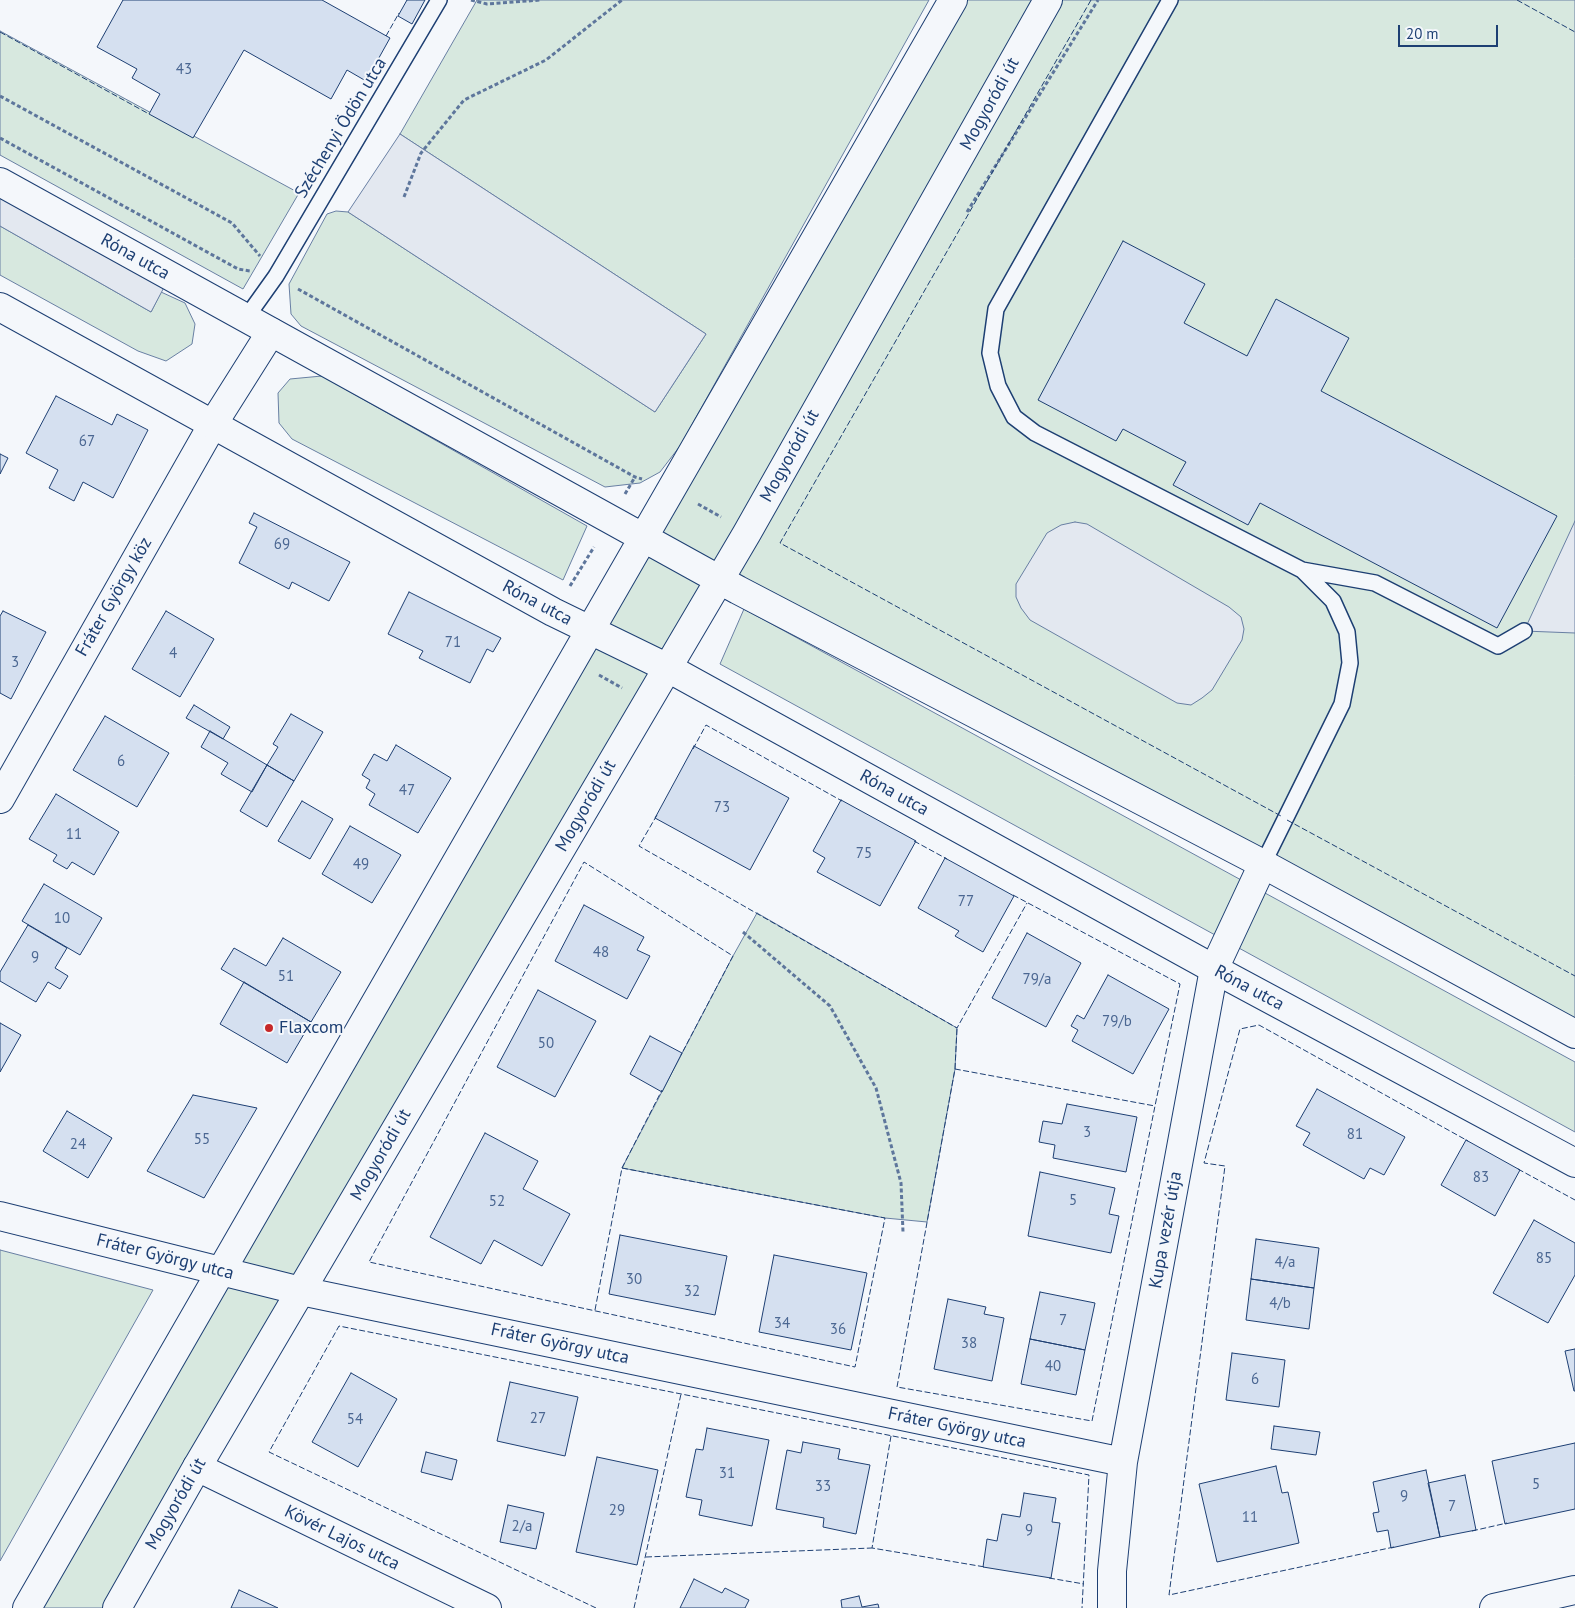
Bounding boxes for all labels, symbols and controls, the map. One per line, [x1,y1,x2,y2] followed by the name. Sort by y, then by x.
[1400,15,1500,47] scale bar
[1406,24,1439,43] text: 20 m
[290,54,392,202] street label: Széchenyi Ödön utca
[956,54,1024,154] street label: Mogyoródi út
[176,61,192,79] house number: 43
[97,229,173,285] street label: Róna utca
[756,406,824,506] street label: Mogyoródi út
[79,433,95,451] house number: 67
[71,534,157,660] street label: Fráter György köz
[274,536,290,554] house number: 69
[498,576,576,630] street label: Róna utca
[445,634,461,652] house number: 71
[169,645,177,663] house number: 4
[11,654,19,672] house number: 3
[117,753,125,771] house number: 6
[551,756,621,856] street label: Mogyoródi út
[856,765,932,821] street label: Róna utca
[399,782,415,800] house number: 47
[714,799,730,817] house number: 73
[66,826,82,844] house number: 11
[856,845,872,863] house number: 75
[353,856,369,874] house number: 49
[958,893,974,911] house number: 77
[54,910,70,928] house number: 10
[593,944,609,962] house number: 48
[31,949,39,967] house number: 9
[1210,961,1288,1015] street label: Róna utca
[278,968,294,986] house number: 51
[1022,971,1052,989] house number: 79/a
[1102,1013,1132,1031] house number: 79/b
[279,1017,343,1039] place label: Flaxcom
[263,1022,275,1034] marker: Flaxcom
[538,1035,554,1053] house number: 50
[346,1105,416,1205] street label: Mogyoródi út
[1083,1124,1091,1142] house number: 3
[1347,1126,1363,1144] house number: 81
[194,1131,210,1149] house number: 55
[70,1136,86,1154] house number: 24
[1473,1169,1489,1187] house number: 83
[1145,1170,1187,1290] street label: Kupa vezér útja
[1069,1192,1077,1210] house number: 5
[489,1193,505,1211] house number: 52
[94,1229,236,1285] street label: Fráter György utca
[1536,1250,1552,1268] house number: 85
[1275,1254,1295,1272] house number: 4/a
[626,1271,642,1289] house number: 30
[684,1283,700,1301] house number: 32
[1269,1295,1291,1313] house number: 4/b
[1059,1312,1067,1330] house number: 7
[774,1315,790,1333] house number: 34
[489,1319,631,1369] street label: Fráter György utca
[830,1321,846,1339] house number: 36
[961,1335,977,1353] house number: 38
[1045,1358,1061,1376] house number: 40
[1251,1371,1259,1389] house number: 6
[886,1403,1028,1453] street label: Fráter György utca
[530,1410,546,1428] house number: 27
[347,1411,363,1429] house number: 54
[141,1454,211,1554] street label: Mogyoródi út
[719,1465,735,1483] house number: 31
[1532,1476,1540,1494] house number: 5
[815,1478,831,1496] house number: 33
[1400,1488,1408,1506] house number: 9
[1448,1498,1456,1516] house number: 7
[281,1501,403,1575] street label: Kövér Lajos utca
[609,1502,625,1520] house number: 29
[1242,1509,1258,1527] house number: 11
[512,1518,532,1536] house number: 2/a
[1025,1522,1033,1540] house number: 9

